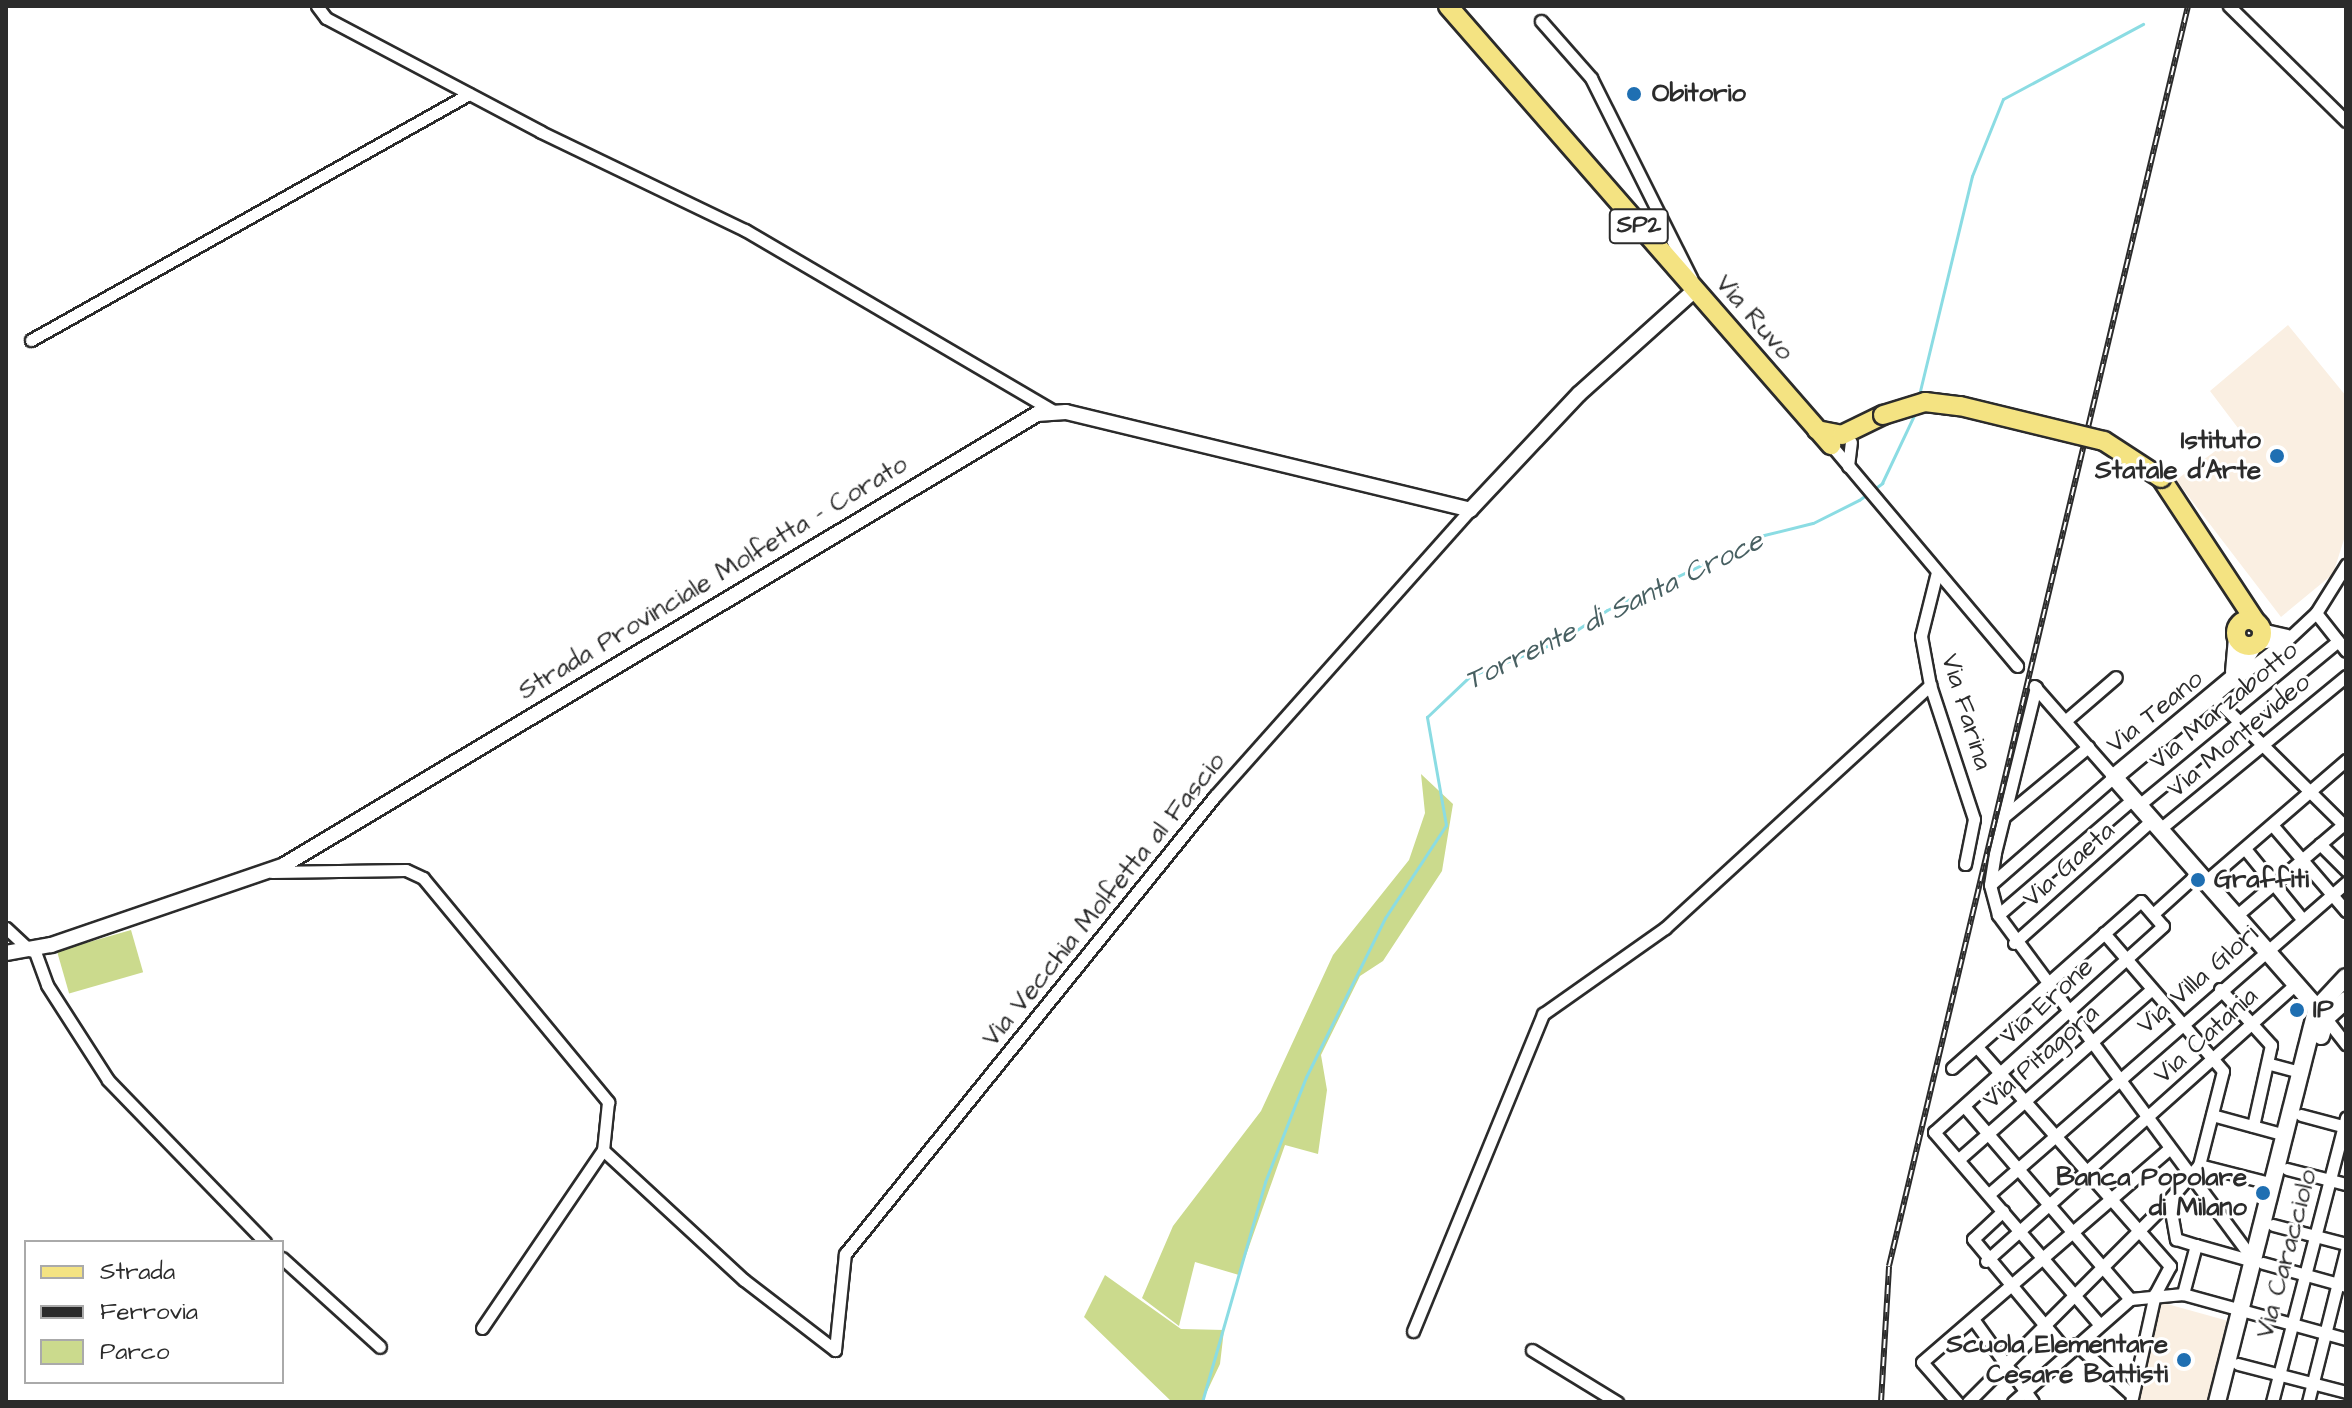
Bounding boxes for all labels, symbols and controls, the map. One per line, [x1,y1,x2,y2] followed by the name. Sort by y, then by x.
[1652,78,1746,110] place label: Obitorio
[1623,83,1645,105] marker: Obitorio
[1607,206,1671,246] road number: SP2
[1708,269,1800,367] street label: Via Ruvo
[2095,425,2261,486] place label: Istituto Statale d'Arte
[2268,447,2286,465] marker: Istituto Statale d'Arte
[513,449,913,707] street label: Strada Provinciale Molfetta - Corato
[1459,524,1769,698] water label: Torrente di Santa Croce
[2144,635,2304,777] street label: Via Marzabotto
[1934,650,1998,774] street label: Via Farina
[2100,664,2210,760] street label: Via Teano
[2161,667,2317,805] street label: Via Montevideo
[976,747,1232,1053] street label: Via Vecchia Molfetta al Fascio
[2017,816,2121,914] street label: Via Gaeta
[2214,864,2309,896] place label: Graffiti
[2189,871,2207,889] marker: Graffiti
[2131,919,2265,1041] street label: Via Villa Glori
[1994,952,2100,1052] street label: Via Erone
[2147,981,2265,1091] street label: Via Catania
[2313,994,2334,1026] place label: IP
[1977,998,2105,1116] street label: Via Pitagora
[2288,1001,2306,1019] marker: IP
[2056,1162,2247,1224] place label: Banca Popolare di Milano
[2250,1166,2324,1342] street label: Via Caracciolo
[2254,1184,2272,1202] marker: Banca Popolare di Milano
[24,1240,284,1384] legend
[100,1255,175,1289] text: Strada
[100,1295,198,1329] text: Ferrovia
[1946,1329,2168,1390] place label: Scuola Elementare Cesare Battisti
[100,1335,169,1369] text: Parco
[2175,1351,2193,1369] marker: Scuola Elementare Cesare Battisti

